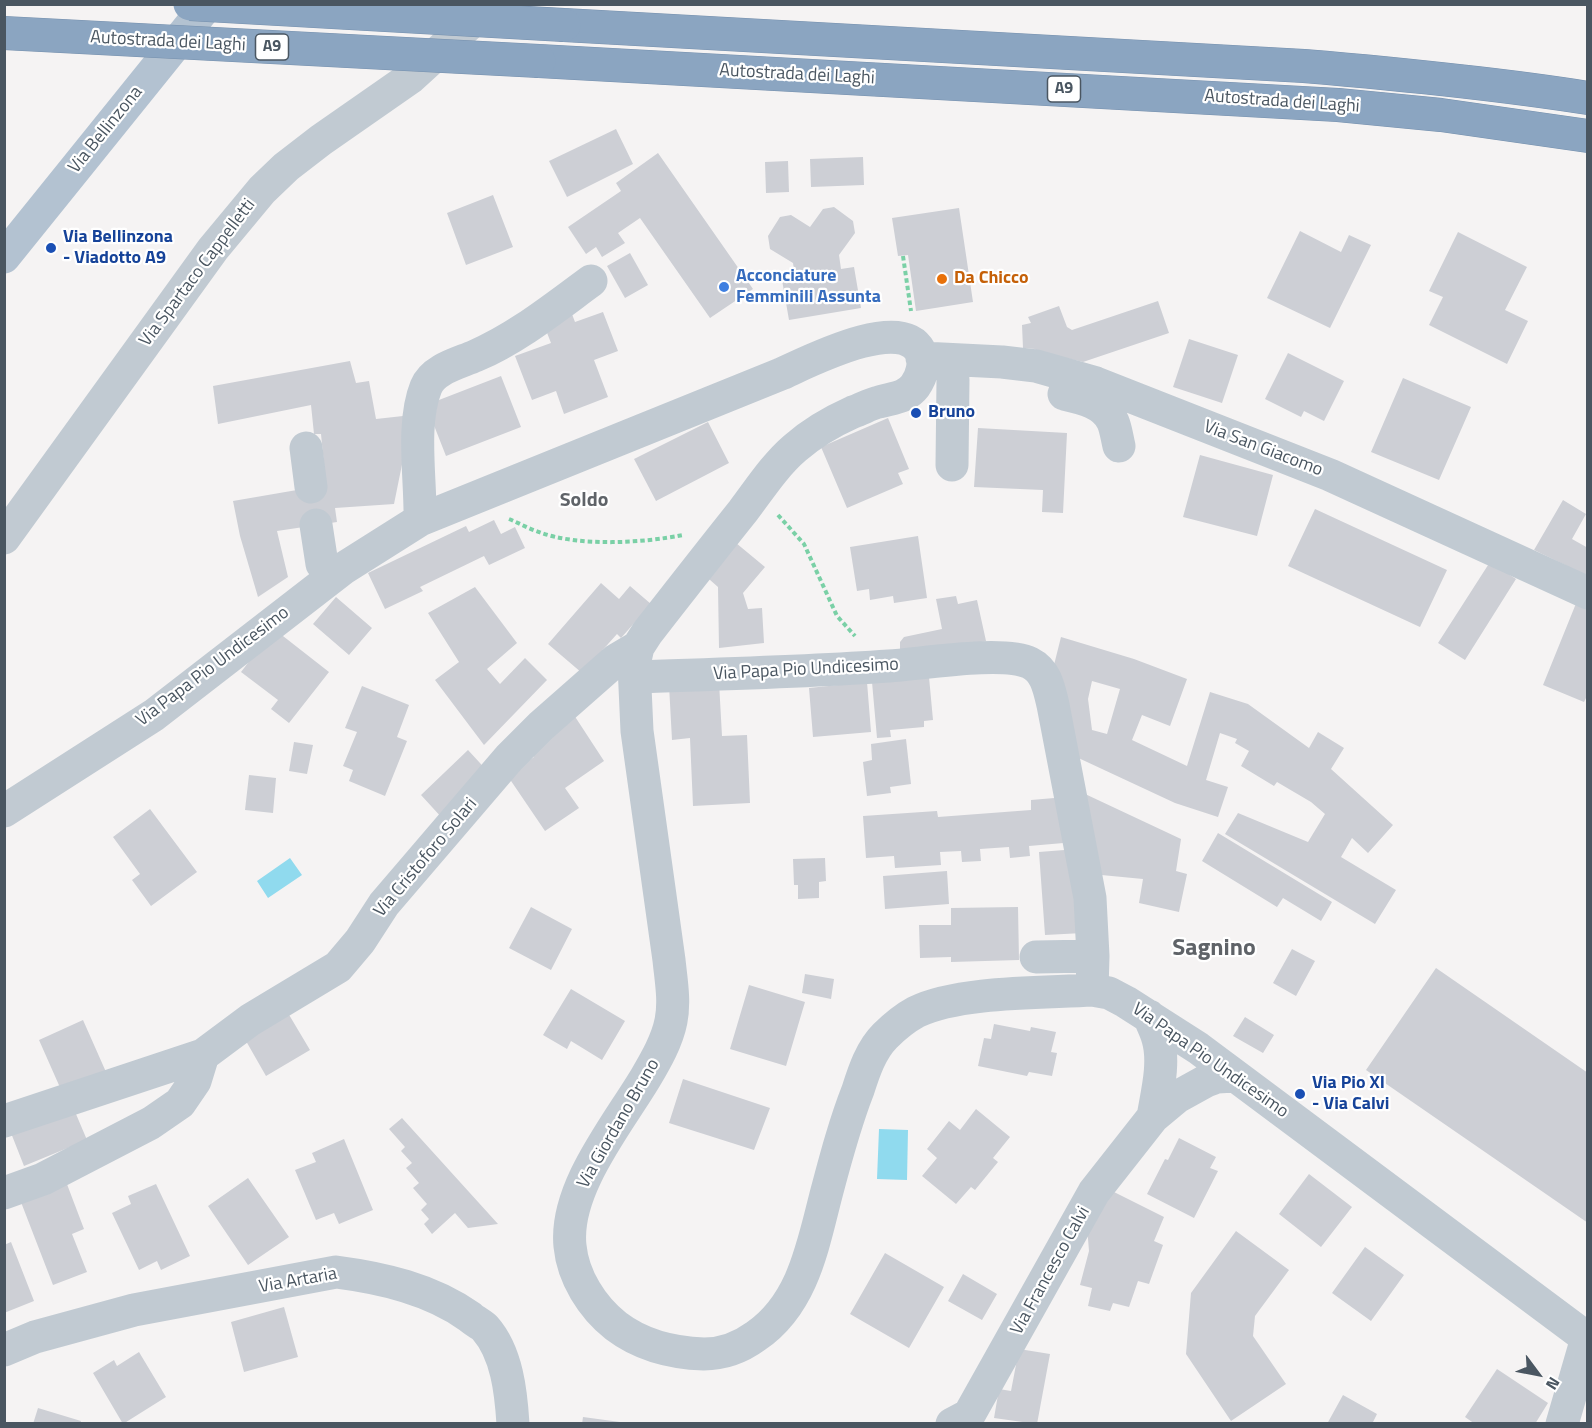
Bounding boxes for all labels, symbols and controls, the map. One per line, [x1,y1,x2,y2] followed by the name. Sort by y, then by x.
[90,27,246,57] street label: Autostrada dei Laghi
[256,34,288,60] road number: A9
[719,60,875,90] street label: Autostrada dei Laghi
[1048,76,1080,102] road number: A9
[64,82,148,178] street label: Via Bellinzona
[1204,86,1360,118] street label: Autostrada dei Laghi
[135,195,261,351] street label: Via Spartaco Cappelletti
[63,227,173,270] place label: Via Bellinzona - Viadotto A9
[44,241,58,255] marker: Via Bellinzona - Viadotto A9
[736,266,881,308] place label: Acconciature Femminili Assunta
[954,268,1029,290] place label: Da Chicco
[935,272,949,286] marker: Da Chicco
[717,280,731,294] marker: Acconciature Femminili Assunta
[928,402,975,424] place label: Bruno
[909,406,923,420] marker: Bruno
[1200,416,1326,482] street label: Via San Giacomo
[560,489,608,513] district label: Soldo
[132,602,294,732] street label: Via Papa Pio Undicesimo
[713,654,899,686] street label: Via Papa Pio Undicesimo
[370,794,482,922] street label: Via Cristoforo Solari
[1172,935,1256,963] district label: Sagnino
[1128,999,1292,1123] street label: Via Papa Pio Undicesimo
[573,1056,665,1192] street label: Via Giordano Bruno
[1312,1073,1389,1116] place label: Via Pio XI - Via Calvi
[1293,1087,1307,1101] marker: Via Pio XI - Via Calvi
[1007,1203,1095,1339] street label: Via Francesco Calvi
[257,1264,339,1298] street label: Via Artaria
[1508,1344,1568,1404] north arrow
[1540,1372,1566,1395] text: N

